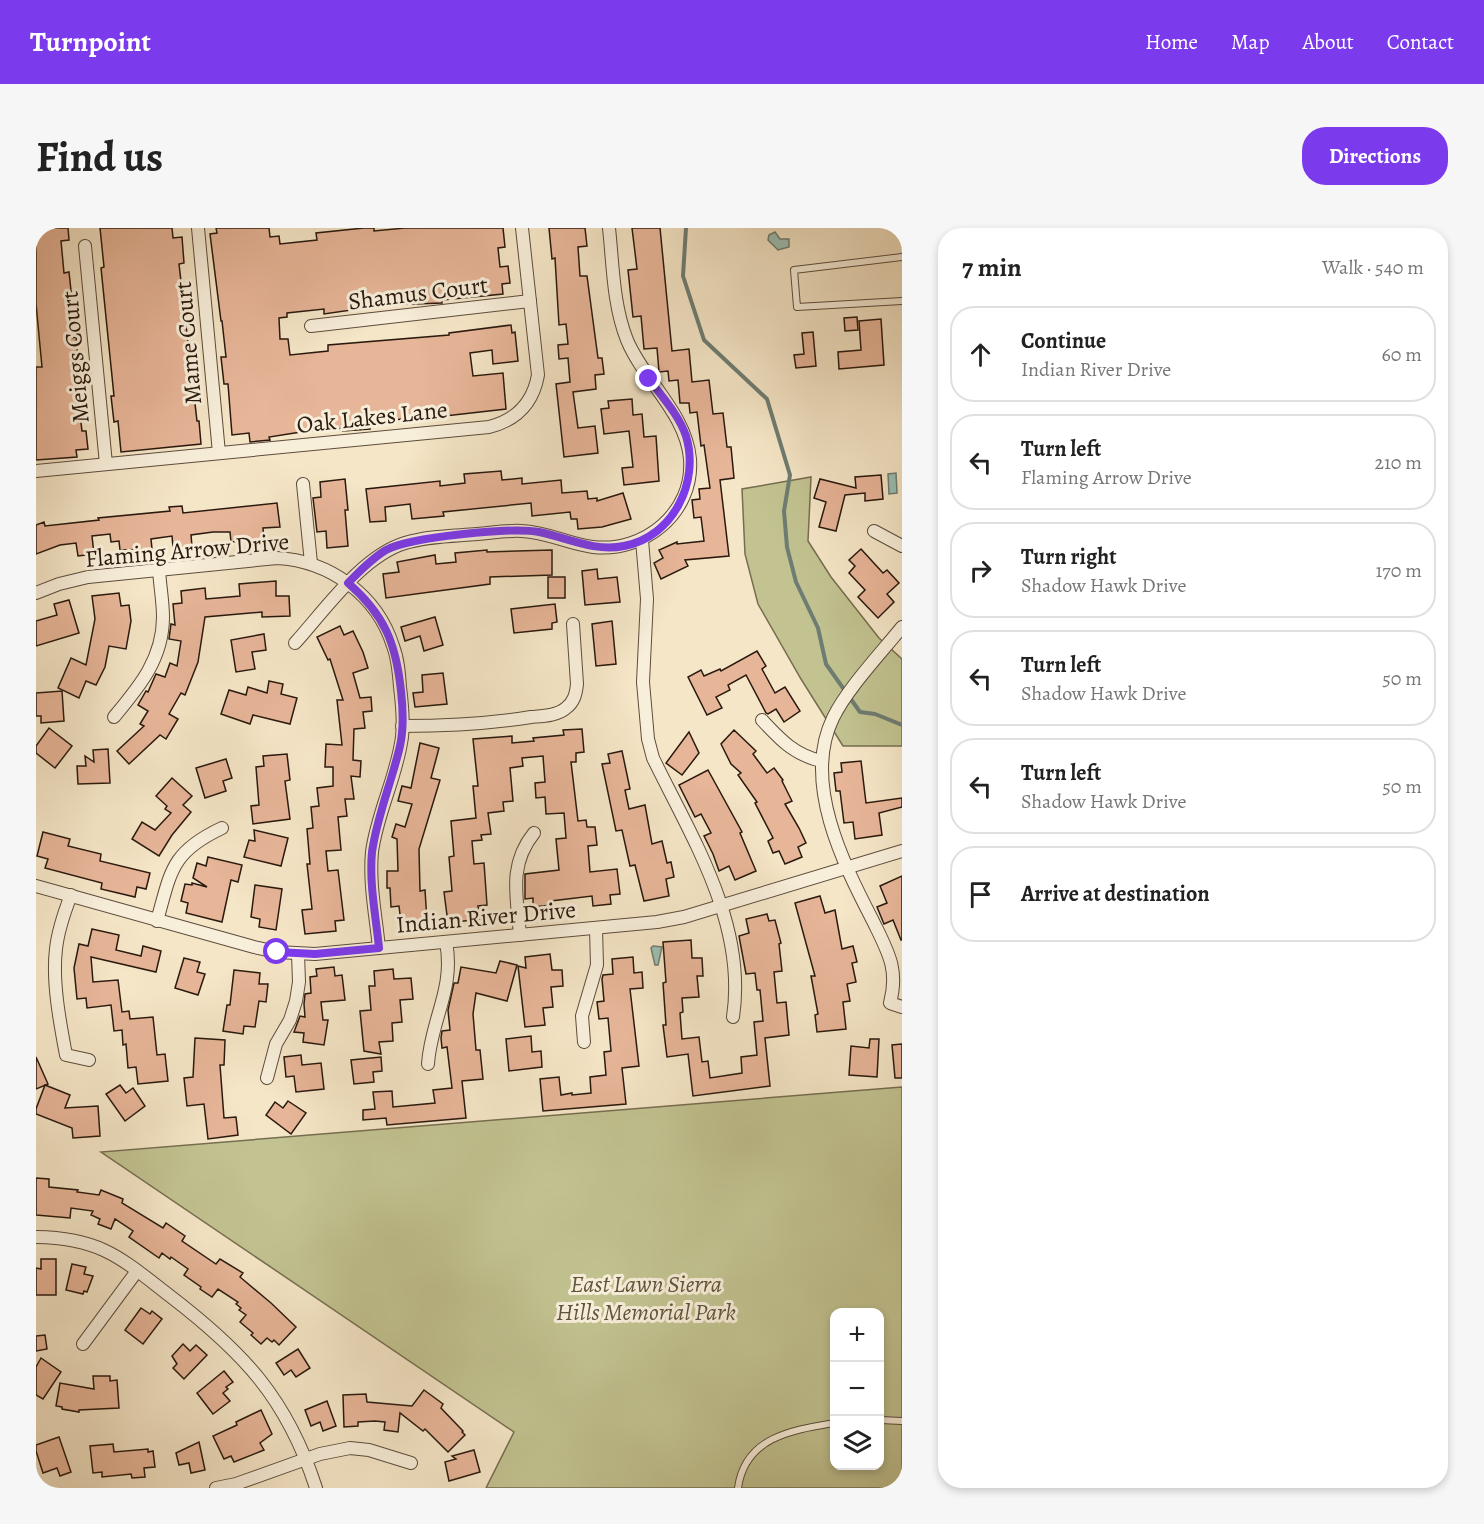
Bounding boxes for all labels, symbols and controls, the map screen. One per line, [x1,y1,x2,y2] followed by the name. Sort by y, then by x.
[30,23,151,61] text: Turnpoint
[1145,28,1198,56] text: Home
[1231,28,1269,56] text: Map
[1302,28,1354,56] text: About
[1387,28,1454,56] text: Contact
[1302,127,1448,185] button: Directions
[36,128,163,185] text: Find us
[962,250,1022,285] text: 7 min
[1322,254,1424,281] text: Walk · 540 m
[346,269,490,317] street label: Shamus Court
[167,280,209,406] street label: Mame Court
[53,290,97,424] street label: Meiggs Court
[1021,326,1106,356] text: Continue
[964,338,997,371] icon: ahead
[1382,341,1422,368] text: 60 m
[1021,356,1171,383] text: Indian River Drive
[635,365,661,391] route end
[295,393,449,441] street label: Oak Lakes Lane
[1021,434,1101,464] text: Turn left
[964,446,997,479] icon: left
[1374,449,1422,476] text: 210 m
[1021,464,1192,491] text: Flaming Arrow Drive
[84,525,290,575] street label: Flaming Arrow Drive
[1021,542,1117,572] text: Turn right
[964,554,997,587] icon: right
[1376,557,1422,584] text: 170 m
[1021,572,1186,599] text: Shadow Hawk Drive
[1021,650,1101,680] text: Turn left
[964,662,997,695] icon: left
[1382,665,1422,692] text: 50 m
[1021,680,1186,707] text: Shadow Hawk Drive
[1021,758,1101,788] text: Turn left
[964,770,997,803] icon: left
[1382,773,1422,800] text: 50 m
[1021,788,1186,815] text: Shadow Hawk Drive
[964,878,997,911] icon: arrive
[1021,879,1210,909] text: Arrive at destination
[395,893,577,941] street label: Indian River Drive
[263,938,289,964] route start
[556,1268,736,1328] park label: East Lawn Sierra Hills Memorial Park
[830,1308,884,1470] map controls
[830,1308,884,1362] button: +
[830,1362,884,1416] button: −
[830,1416,884,1470] button: layers

